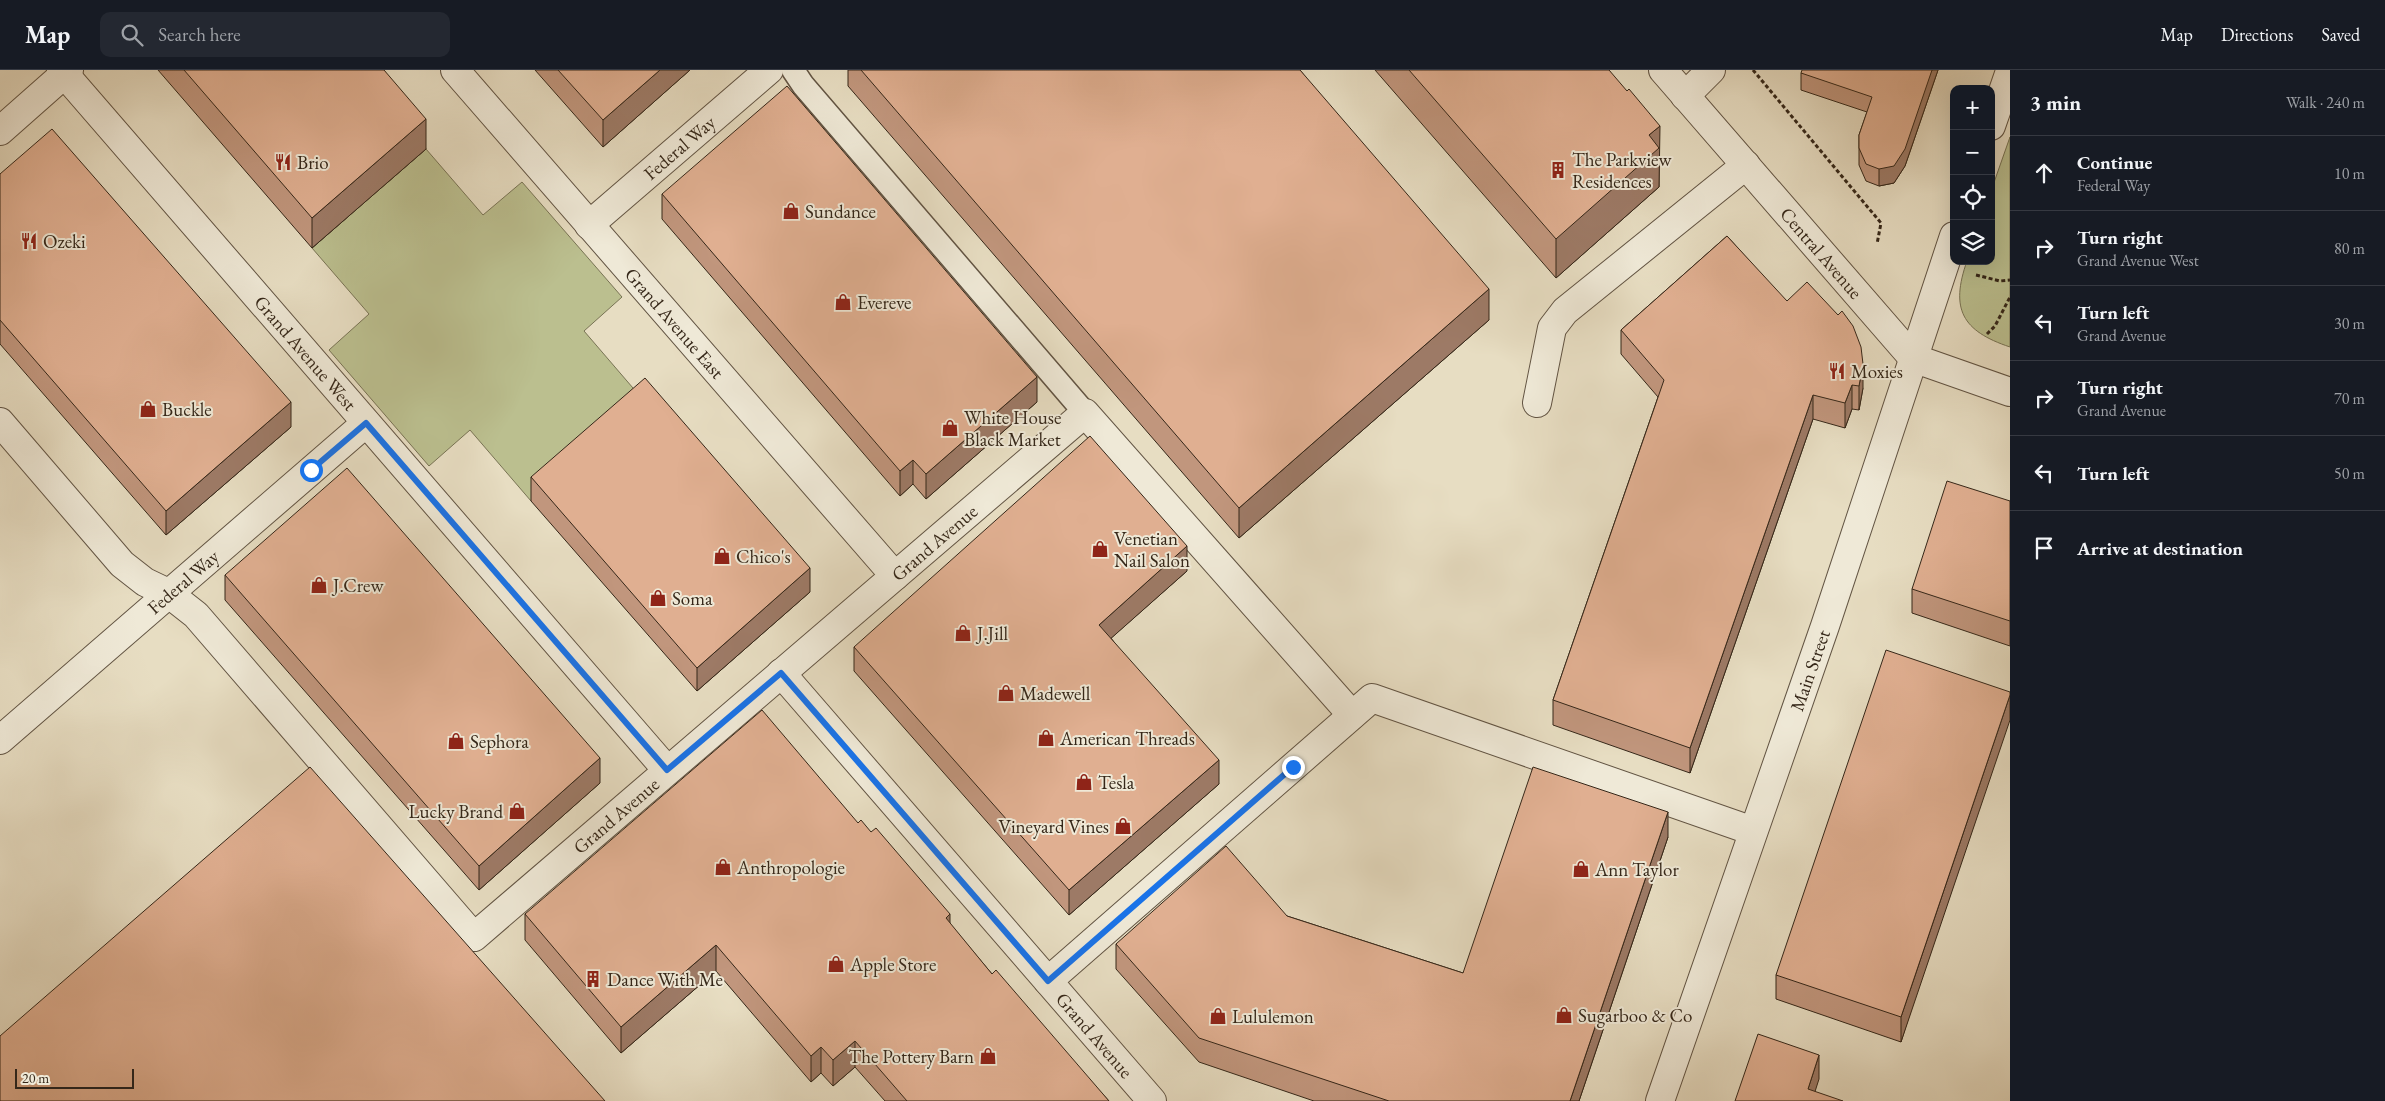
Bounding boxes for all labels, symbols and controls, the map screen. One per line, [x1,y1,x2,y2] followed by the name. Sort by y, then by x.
[100,12,450,57] search box
[25,19,70,50] text: Map
[118,21,146,49] icon: search
[158,22,241,47] text: Search here
[2161,23,2193,46] text: Map
[2221,23,2293,46] text: Directions
[2321,23,2360,46] text: Saved
[1950,85,1995,265] map controls
[1950,85,1995,130] button: +
[2030,89,2081,116] text: 3 min
[2286,92,2365,113] text: Walk · 240 m
[638,109,721,185] street label: Federal Way
[1950,130,1995,175] button: −
[1572,147,1672,194] place label: The Parkview Residences
[297,150,329,175] place label: Brio
[2077,150,2152,175] text: Continue
[273,152,293,172] restaurant icon: Brio
[2030,159,2058,187] icon: ahead
[1548,160,1568,180] building icon: The Parkview Residences
[2334,163,2365,184] text: 10 m
[1950,175,1995,220] button: locate
[2077,175,2150,196] text: Federal Way
[805,199,876,224] place label: Sundance
[781,201,801,221] shop icon: Sundance
[1775,202,1868,304] street label: Central Avenue
[1950,220,1995,265] button: layers
[2077,225,2163,250] text: Turn right
[43,229,86,254] place label: Ozeki
[19,231,39,251] restaurant icon: Ozeki
[2030,234,2058,262] icon: right
[2334,238,2365,259] text: 80 m
[2077,250,2199,271] text: Grand Avenue West
[620,262,730,384] street label: Grand Avenue East
[249,290,363,416] street label: Grand Avenue West
[857,290,911,315] place label: Evereve
[833,292,853,312] shop icon: Evereve
[2077,300,2149,325] text: Turn left
[2030,309,2058,337] icon: left
[2334,313,2365,334] text: 30 m
[2077,325,2166,346] text: Grand Avenue
[1851,359,1903,384] place label: Moxies
[1827,361,1847,381] restaurant icon: Moxies
[2077,375,2163,400] text: Turn right
[2030,384,2058,412] icon: right
[2334,388,2365,409] text: 70 m
[162,397,212,422] place label: Buckle
[138,399,158,419] shop icon: Buckle
[2077,400,2166,421] text: Grand Avenue
[964,405,1061,452] place label: White House Black Market
[940,418,960,438] shop icon: White House Black Market
[300,459,323,482] route start
[2030,459,2058,487] icon: left
[2077,461,2149,486] text: Turn left
[2334,463,2365,484] text: 50 m
[886,498,982,586] street label: Grand Avenue
[1114,526,1190,573] place label: Venetian Nail Salon
[2030,534,2058,562] icon: arrive
[2077,536,2243,561] text: Arrive at destination
[1090,539,1110,559] shop icon: Venetian Nail Salon
[142,543,225,620] street label: Federal Way
[736,544,791,569] place label: Chico's
[712,546,732,566] shop icon: Chico's
[331,573,385,598] place label: J.Crew
[309,575,329,595] shop icon: J.Crew
[672,586,713,611] place label: Soma
[648,588,668,608] shop icon: Soma
[975,621,1009,646] place label: J.Jill
[953,623,973,643] shop icon: J.Jill
[1784,626,1835,714] street label: Main Street
[1020,681,1091,706] place label: Madewell
[996,683,1016,703] shop icon: Madewell
[1059,726,1195,751] place label: American Threads
[1036,728,1056,748] shop icon: American Threads
[470,729,529,754] place label: Sephora
[446,731,466,751] shop icon: Sephora
[1282,756,1305,779] route end
[1098,770,1135,795] place label: Tesla
[568,771,664,859] street label: Grand Avenue
[1074,772,1094,792] shop icon: Tesla
[408,799,503,824] place label: Lucky Brand
[507,801,527,821] shop icon: Lucky Brand
[999,814,1109,839] place label: Vineyard Vines
[1113,816,1133,836] shop icon: Vineyard Vines
[736,855,845,880] place label: Anthropologie
[713,857,733,877] shop icon: Anthropologie
[1594,857,1679,882] place label: Ann Taylor
[1571,859,1591,879] shop icon: Ann Taylor
[849,952,936,977] place label: Apple Store
[826,954,846,974] shop icon: Apple Store
[607,967,723,992] place label: Dance With Me
[583,969,603,989] building icon: Dance With Me
[1051,987,1139,1083] street label: Grand Avenue
[1578,1003,1693,1028] place label: Sugarboo & Co
[1232,1004,1314,1029] place label: Lululemon
[1554,1005,1574,1025] shop icon: Sugarboo & Co
[1208,1006,1228,1026] shop icon: Lululemon
[848,1044,974,1069] place label: The Pottery Barn
[978,1046,998,1066] shop icon: The Pottery Barn
[15,1066,134,1089] scale bar
[22,1069,49,1087] text: 20 m

